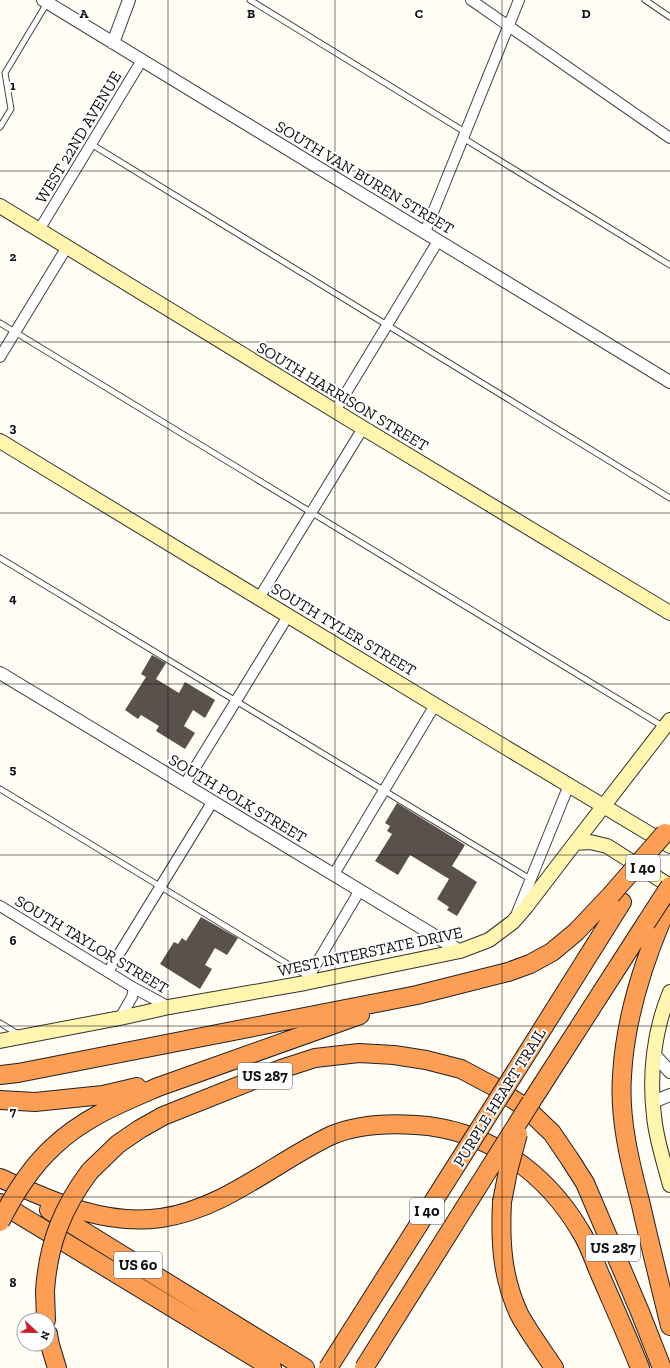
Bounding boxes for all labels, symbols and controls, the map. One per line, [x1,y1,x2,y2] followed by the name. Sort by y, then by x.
[80,6,89,21] text: A
[247,6,255,21] text: B
[415,6,423,21] text: C
[581,6,591,21] text: D
[31,68,125,207] street label: WEST 22ND AVENUE
[10,78,16,93] text: 1
[272,117,457,238] street label: SOUTH VAN BUREN STREET
[10,249,17,264] text: 2
[253,338,432,455] street label: SOUTH HARRISON STREET
[10,420,17,435] text: 3
[268,579,420,680] street label: SOUTH TYLER STREET
[9,591,17,606] text: 4
[165,750,310,847] street label: SOUTH POLK STREET
[10,762,17,777] text: 5
[626,855,660,881] road number: I 40
[12,891,172,998] street label: SOUTH TAYLOR STREET
[276,923,464,980] street label: WEST INTERSTATE DRIVE
[10,933,17,948] text: 6
[449,1024,550,1170] street label: PURPLE HEART TRAIL
[238,1063,292,1089] road number: US 287
[10,1104,17,1119] text: 7
[410,1198,444,1224] road number: I 40
[586,1235,640,1261] road number: US 287
[114,1252,162,1278] road number: US 60
[9,1275,17,1290] text: 8
[16,1312,56,1352] north arrow
[37,1329,52,1342] text: N

